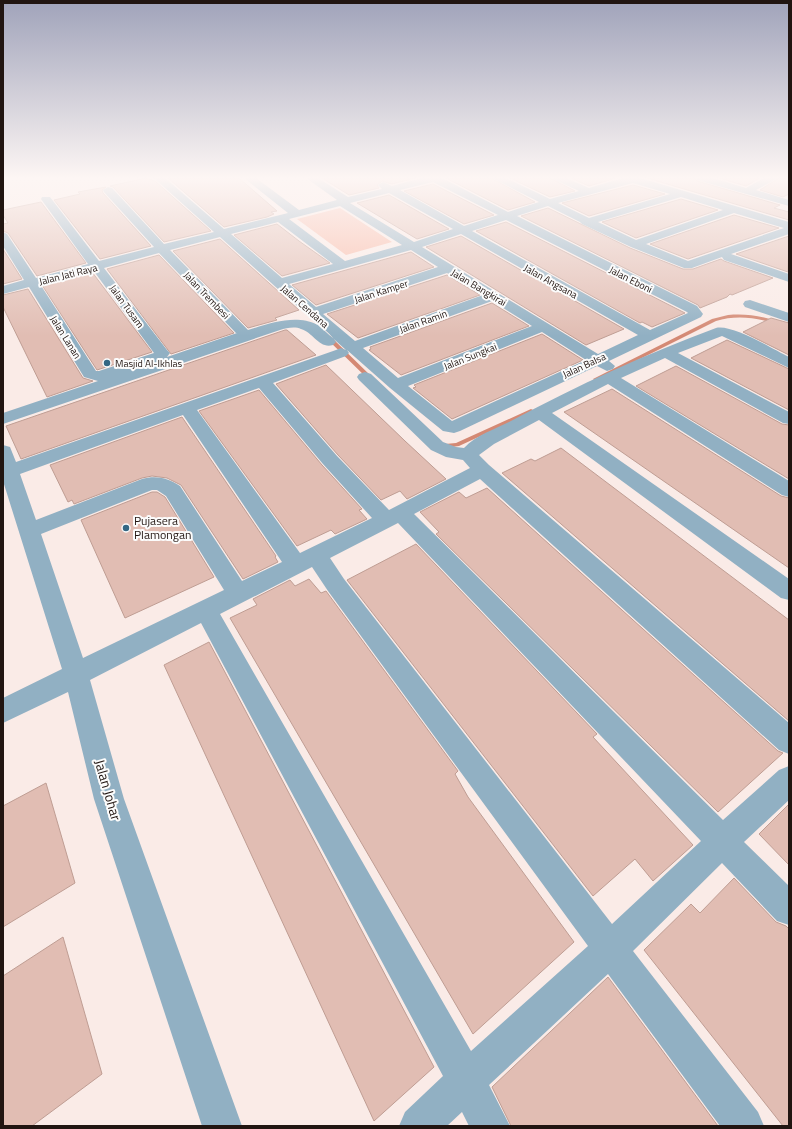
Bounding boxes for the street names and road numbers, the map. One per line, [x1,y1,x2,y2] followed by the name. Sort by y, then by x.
[37,260,99,289] street label: Jalan Jati Raya
[521,261,580,302] street label: Jalan Angsana
[607,262,655,297] street label: Jalan Eboni
[448,265,509,310] street label: Jalan Bangkirai
[180,268,233,323] street label: Jalan Trembesi
[352,276,410,307] street label: Jalan Kamper
[106,281,148,331] street label: Jalan Tusam
[277,281,332,331] street label: Jalan Cendana
[397,306,449,337] street label: Jalan Ramin
[46,313,85,362] street label: Jalan Lanan
[441,339,499,374] street label: Jalan Sungkai
[560,349,608,382] street label: Jalan Balsa
[90,757,127,823] street label: Jalan Johar

